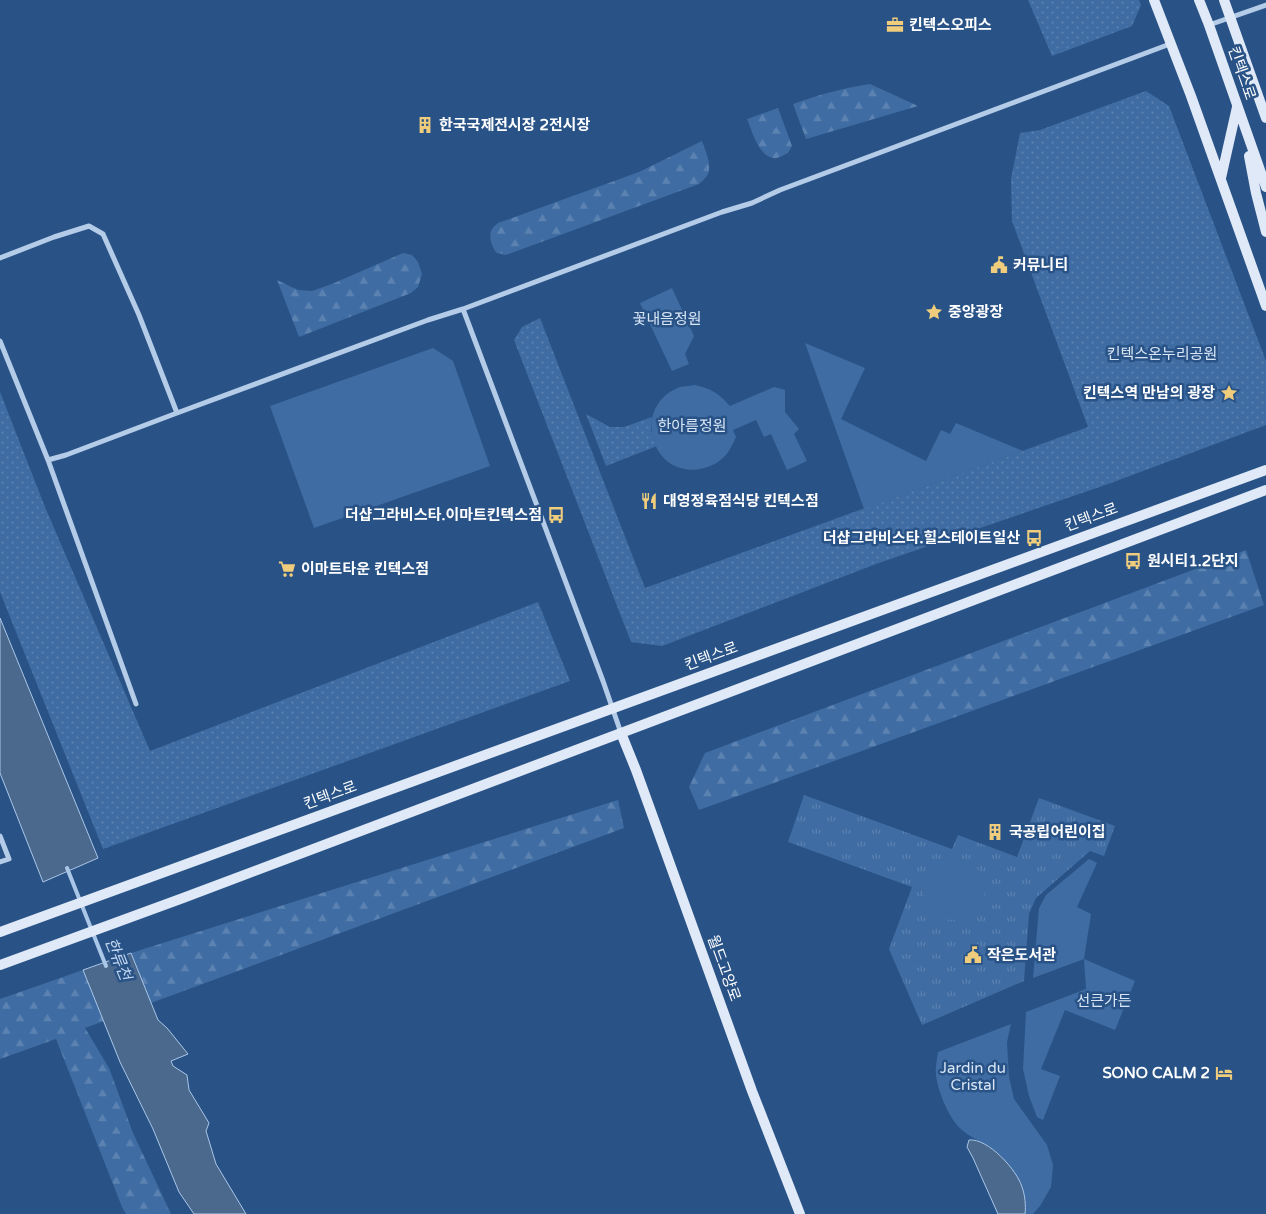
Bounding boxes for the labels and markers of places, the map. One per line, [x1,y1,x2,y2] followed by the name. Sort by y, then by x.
[885,15,905,35] office icon: 킨텍스오피스
[909,16,992,34] place label: 킨텍스오피스
[415,115,435,135] building icon: 한국국제전시장 2전시장
[439,116,591,134] place label: 한국국제전시장 2전시장
[989,255,1009,275] public building icon: 커뮤니티
[1013,256,1068,274] place label: 커뮤니티
[924,302,944,322] place icon: 중앙광장
[948,303,1003,321] place label: 중앙광장
[1219,383,1239,403] place icon: 킨텍스역 만남의 광장
[1083,384,1215,402] place label: 킨텍스역 만남의 광장
[639,491,659,511] restaurant icon: 대영정육점식당 킨텍스점
[663,492,819,510] place label: 대영정육점식당 킨텍스점
[546,505,566,525] bus stop icon: 더샵그라비스타.이마트킨텍스점
[345,506,542,524] place label: 더샵그라비스타.이마트킨텍스점
[1024,528,1044,548] bus stop icon: 더샵그라비스타.힐스테이트일산
[823,529,1020,547] place label: 더샵그라비스타.힐스테이트일산
[1123,551,1143,571] bus stop icon: 원시티1.2단지
[1147,552,1239,570] place label: 원시티1.2단지
[277,559,297,579] supermarket icon: 이마트타운 킨텍스점
[301,560,429,578] place label: 이마트타운 킨텍스점
[985,822,1005,842] building icon: 국공립어린이집
[1009,823,1106,841] place label: 국공립어린이집
[963,945,983,965] public building icon: 작은도서관
[987,946,1056,964] place label: 작은도서관
[1214,1063,1234,1083] hotel icon: SONO CALM 2
[1102,1064,1210,1082] place label: SONO CALM 2

